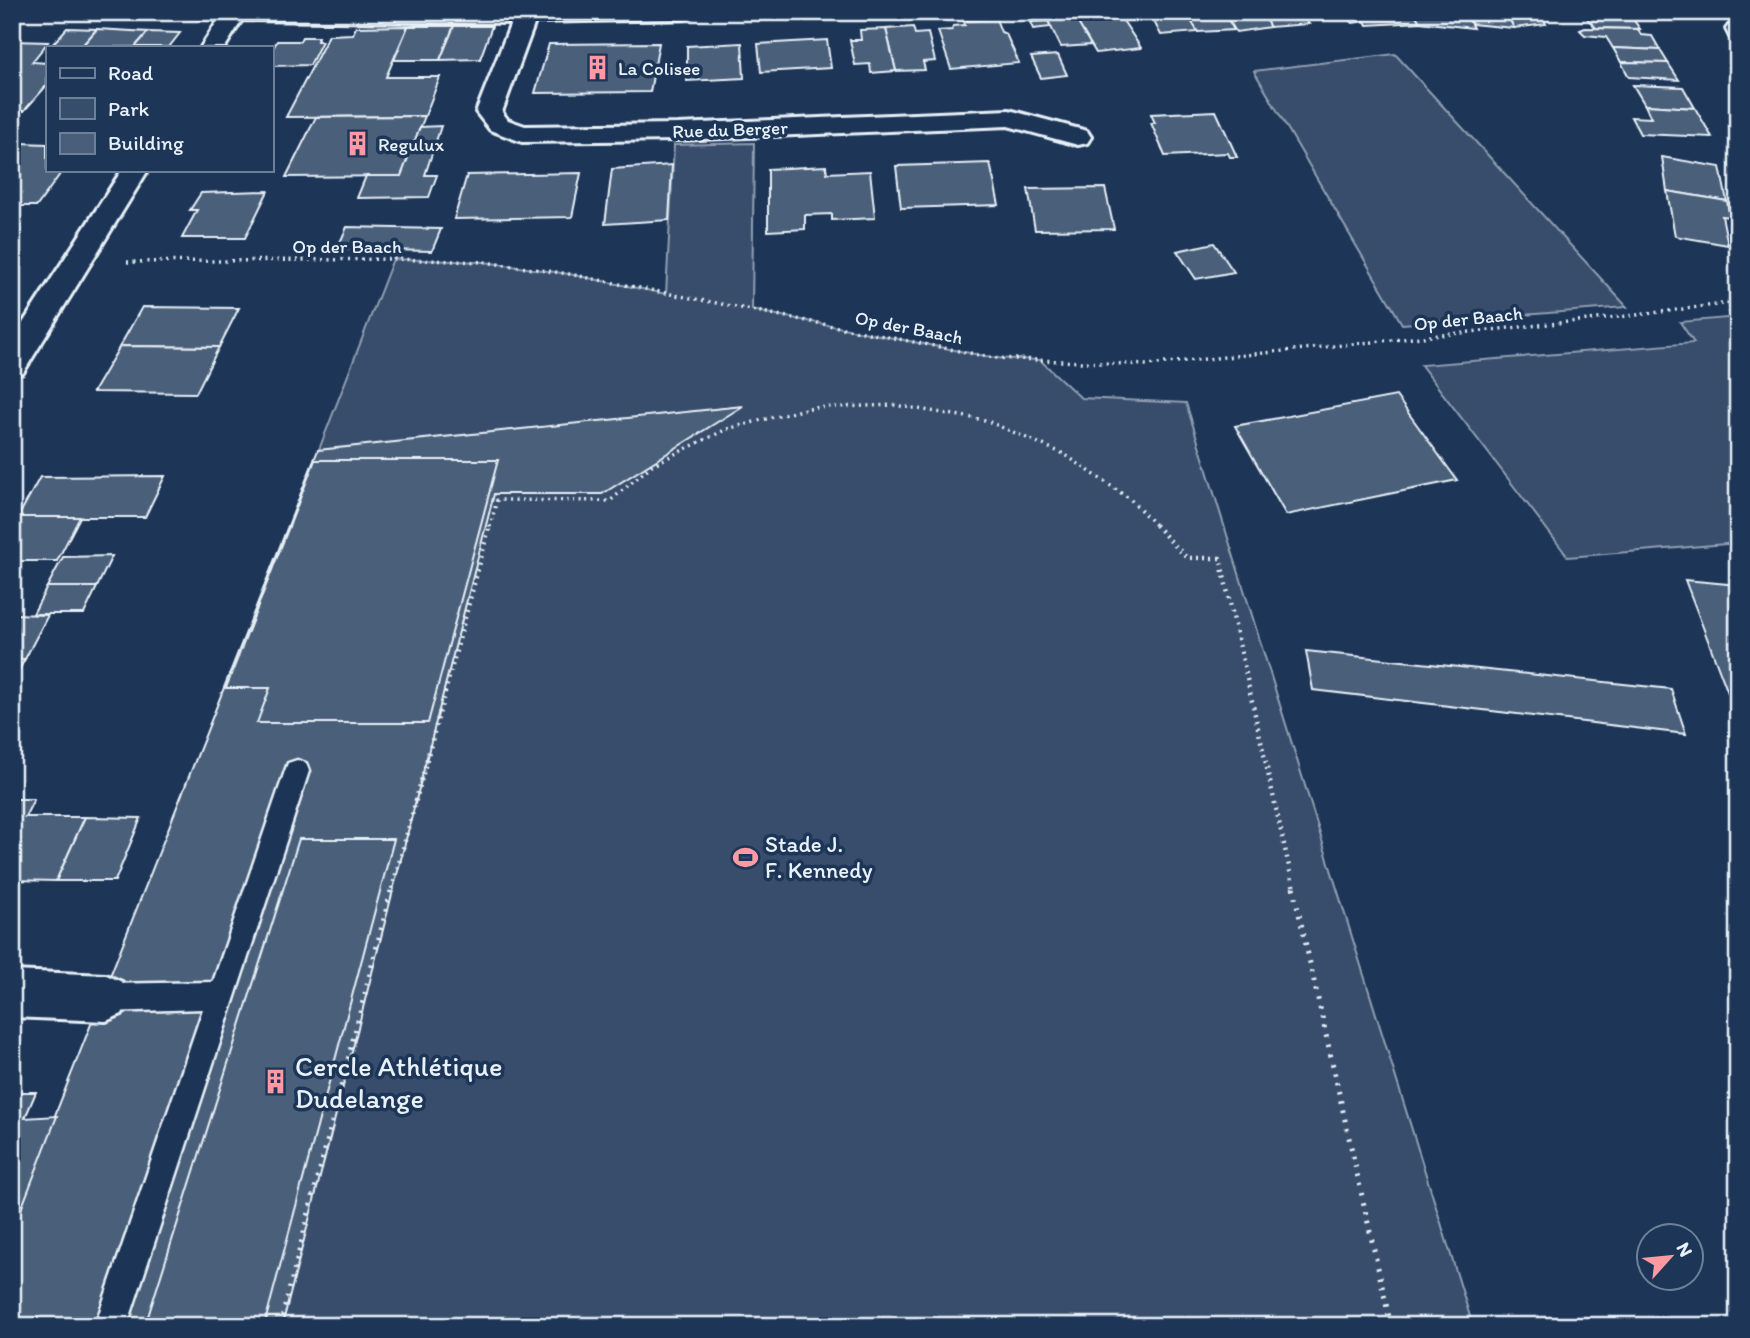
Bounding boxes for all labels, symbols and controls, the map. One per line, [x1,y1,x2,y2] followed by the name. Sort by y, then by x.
[46,46,273,172] legend
[584,54,612,82] building icon: La Colisee
[618,57,700,80] place label: La Colisee
[108,60,154,85] text: Road
[108,96,150,121] text: Park
[672,116,789,143] street label: Rue du Berger
[108,130,184,155] text: Building
[344,130,372,158] building icon: Regulux
[378,133,444,156] place label: Regulux
[292,235,402,258] street label: Op der Baach
[1413,301,1524,336] street label: Op der Baach
[853,306,965,349] street label: Op der Baach
[765,830,873,884] place label: Stade J. F. Kennedy
[731,843,759,871] sports icon: Stade J. F. Kennedy
[295,1049,503,1115] place label: Cercle Athlétique Dudelange
[261,1068,289,1096] building icon: Cercle Athlétique Dudelange
[1634,1222,1704,1292] north arrow
[1672,1239,1698,1260] text: N

